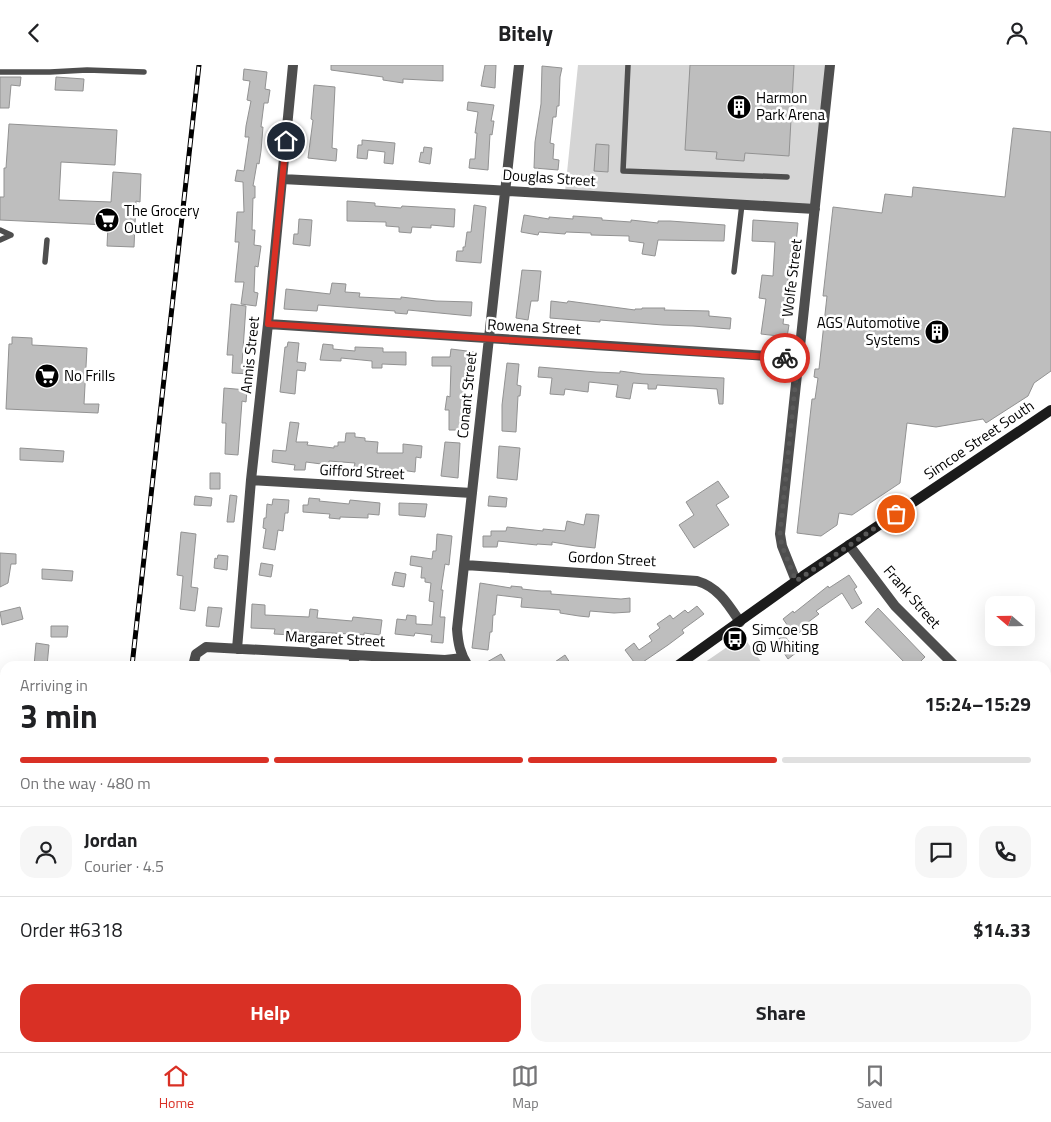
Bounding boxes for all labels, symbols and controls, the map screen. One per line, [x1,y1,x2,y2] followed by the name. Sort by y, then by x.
[498,16,553,50] text: Bitely
[20,19,48,47] icon: back
[1003,19,1031,47] icon: person
[756,86,826,126] place label: Harmon Park Arena
[726,94,752,120] building icon: Harmon Park Arena
[265,120,307,162] pin
[272,127,300,155] icon: home
[502,163,597,192] street label: Douglas Street
[124,199,199,239] place label: The Grocery Outlet
[94,207,120,233] supermarket icon: The Grocery Outlet
[775,237,808,318] street label: Wolfe Street
[817,311,920,351] place label: AGS Automotive Systems
[487,313,582,340] street label: Rowena Street
[234,315,265,395] street label: Annis Street
[924,319,950,345] building icon: AGS Automotive Systems
[760,333,810,383] courier
[771,344,799,372] icon: bike
[451,350,483,439] street label: Conant Street
[34,363,60,389] supermarket icon: No Frills
[64,364,115,387] place label: No Frills
[919,394,1038,485] street label: Simcoe Street South
[319,458,406,485] street label: Gifford Street
[875,493,917,535] pin
[882,500,910,528] icon: bag
[567,545,657,572] street label: Gordon Street
[878,560,947,634] street label: Frank Street
[985,596,1035,646] north arrow
[985,596,1035,646] map controls
[752,618,819,658] place label: Simcoe SB @ Whiting
[284,624,386,653] street label: Margaret Street
[722,626,748,652] bus stop icon: Simcoe SB @ Whiting
[20,673,88,697] text: Arriving in
[924,689,1031,718] text: 15:24–15:29
[20,692,98,740] text: 3 min
[20,771,151,795] text: On the way · 480 m
[84,825,137,854] text: Jordan
[20,826,72,878] button: person
[915,826,967,878] button: chat
[979,826,1031,878] button: phone
[84,854,164,878] text: Courier · 4.5
[20,915,122,944] text: Order #6318
[973,915,1031,944] text: $14.33
[20,984,521,1042] button: Help
[531,984,1031,1042] button: Share
[159,1062,194,1113] tab: Home
[511,1062,539,1113] tab: Map
[857,1062,892,1113] tab: Saved

